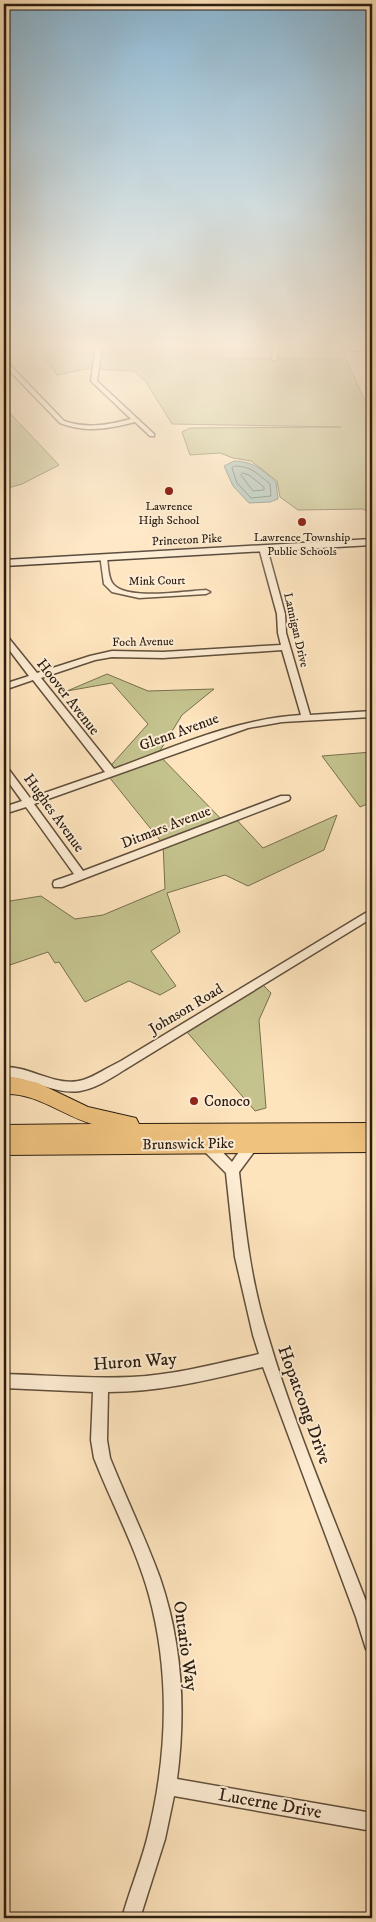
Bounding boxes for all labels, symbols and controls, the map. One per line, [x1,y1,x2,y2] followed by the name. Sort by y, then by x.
[163,485,175,497] marker: Lawrence High School
[139,499,200,528] place label: Lawrence High School
[296,516,308,528] marker: Lawrence Township Public Schools
[254,530,350,559] place label: Lawrence Township Public Schools
[152,531,223,549] street label: Princeton Pike
[128,573,186,589] street label: Mink Court
[280,591,312,669] street label: Lannigan Drive
[112,634,174,650] street label: Foch Avenue
[32,655,104,739] street label: Hoover Avenue
[137,709,221,755] street label: Glenn Avenue
[19,770,89,856] street label: Hughes Avenue
[118,801,214,853] street label: Ditmars Avenue
[144,979,227,1040] street label: Johnson Road
[204,1092,250,1111] place label: Conoco
[188,1095,200,1107] marker: Conoco
[142,1134,234,1154] street label: Brunswick Pike
[272,1343,336,1467] street label: Hopatcong Drive
[92,1348,178,1376] street label: Huron Way
[168,1599,202,1693] street label: Ontario Way
[217,1784,323,1824] street label: Lucerne Drive

